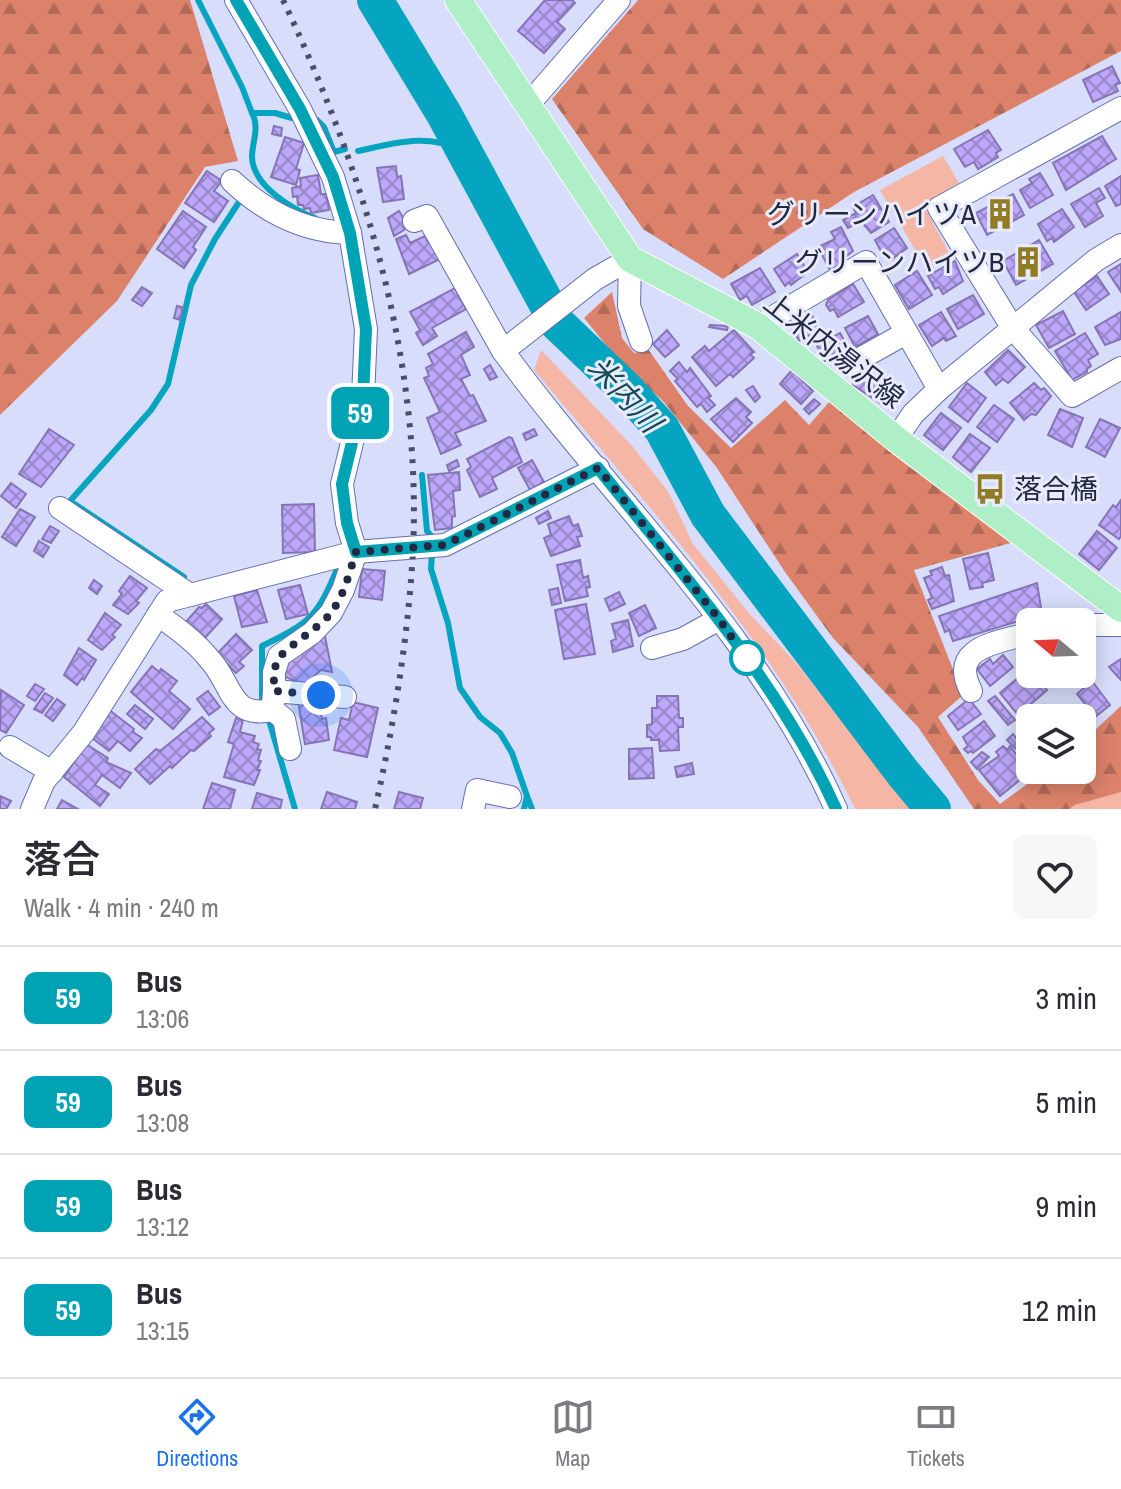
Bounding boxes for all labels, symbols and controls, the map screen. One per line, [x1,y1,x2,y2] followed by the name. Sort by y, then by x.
[767,195,977,233] place label: グリーンハイツA
[983,197,1017,231] building icon: グリーンハイツA
[795,243,1004,281] place label: グリーンハイツB
[1011,245,1045,279] building icon: グリーンハイツB
[756,283,912,417] street label: 上米内湯沢線
[580,347,672,443] water label: 米内川
[324,387,396,439] line badge: 59
[347,394,373,432] text: 59
[1014,470,1098,508] place label: 落合橋
[973,472,1007,506] bus stop icon: 落合橋
[1016,608,1096,688] north arrow
[1016,608,1096,784] map controls
[730,641,764,675] unlabelled marker
[301,675,341,715] your location
[1016,704,1096,784] button: layers
[24,834,100,885] text: 落合
[1013,835,1097,919] button: heart
[24,890,219,925] text: Walk · 4 min · 240 m
[136,961,182,1001] text: Bus
[1035,978,1097,1018] text: 3 min
[55,979,81,1017] text: 59
[136,1001,189,1036] text: 13:06
[136,1065,182,1105] text: Bus
[1035,1082,1097,1122] text: 5 min
[55,1083,81,1121] text: 59
[136,1105,189,1140] text: 13:08
[136,1169,182,1209] text: Bus
[1035,1186,1097,1226] text: 9 min
[55,1187,81,1225] text: 59
[136,1209,189,1244] text: 13:12
[136,1273,182,1313] text: Bus
[1022,1290,1097,1330] text: 12 min
[55,1291,81,1329] text: 59
[136,1313,189,1348] text: 13:15
[156,1395,238,1473] tab: Directions
[551,1395,595,1473] tab: Map
[907,1395,965,1473] tab: Tickets

